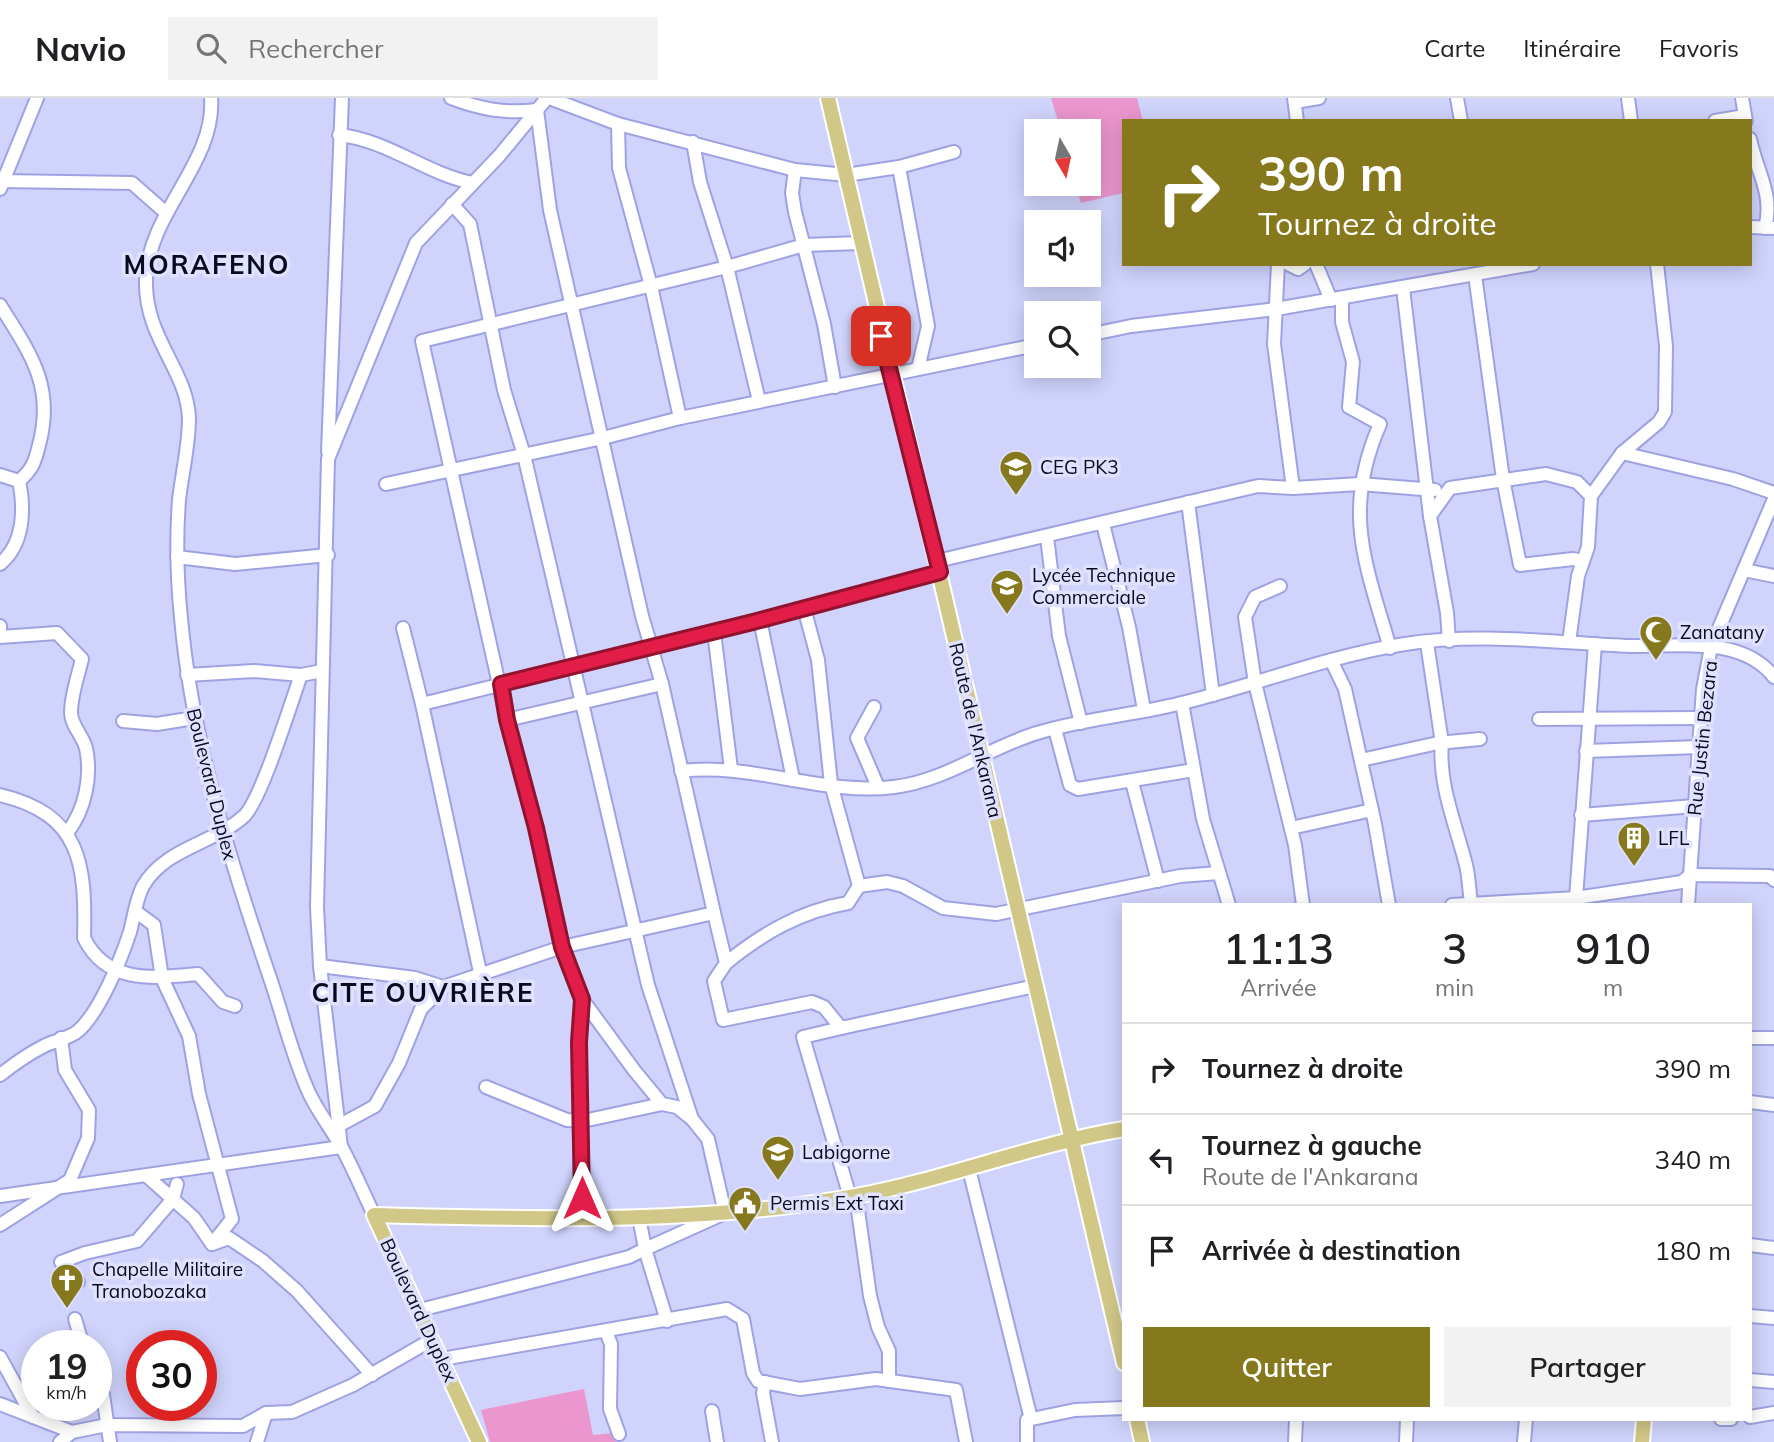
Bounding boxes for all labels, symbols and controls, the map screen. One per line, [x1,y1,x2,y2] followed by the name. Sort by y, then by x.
[168,17,658,80] search box
[35,28,126,69] text: Navio
[192,29,230,67] icon: search
[248,32,383,65] text: Rechercher
[1424,33,1485,63] text: Carte
[1523,33,1621,63] text: Itinéraire
[1659,33,1739,63] text: Favoris
[1024,119,1101,196] north arrow
[1024,119,1101,378] map controls
[1258,142,1404,203] text: 390 m
[1143,147,1234,238] icon: right
[1258,203,1497,243] text: Tournez à droite
[1024,210,1101,287] button: sound
[124,248,290,281] district label: MORAFENO
[1024,301,1101,378] button: search
[851,306,911,366] pin
[862,317,900,355] icon: arrive
[997,448,1035,497] school or university icon: CEG PK3
[1040,455,1119,479] place label: CEG PK3
[1032,563,1176,609] place label: Lycée Technique Commerciale
[988,567,1026,616] school or university icon: Lycée Technique Commerciale
[1637,613,1675,662] mosque icon: Zanatany
[1680,620,1764,644] place label: Zanatany
[944,640,1008,820] street label: Route de l'Ankarana
[1682,659,1722,817] street label: Rue Justin Bezara
[182,706,242,862] street label: Boulevard Duplex
[1615,819,1653,868] building icon: LFL
[1658,826,1690,850] place label: LFL
[1223,922,1334,975] text: 11:13
[1442,922,1467,975] text: 3
[1575,922,1651,975] text: 910
[1240,973,1317,1002] text: Arrivée
[1435,973,1474,1002] text: min
[1603,973,1623,1002] text: m
[311,976,535,1009] district label: CITE OUVRIÈRE
[1143,1050,1181,1088] icon: right
[1202,1052,1403,1085] text: Tournez à droite
[1655,1052,1731,1085] text: 390 m
[1202,1129,1422,1162] text: Tournez à gauche
[759,1133,797,1182] school or university icon: Labigorne
[802,1140,890,1164] place label: Labigorne
[1143,1141,1181,1179] icon: left
[1655,1143,1731,1176] text: 340 m
[545,1161,619,1235] position arrow
[1202,1162,1419,1191] text: Route de l'Ankarana
[726,1184,764,1233] public building icon: Permis Ext Taxi
[770,1191,904,1215] place label: Permis Ext Taxi
[1143,1232,1181,1270] icon: arrive
[1202,1234,1461,1267] text: Arrivée à destination
[1655,1234,1731,1267] text: 180 m
[375,1235,463,1385] street label: Boulevard Duplex
[92,1257,243,1303] place label: Chapelle Militaire Tranobozaka
[48,1261,86,1310] church icon: Chapelle Militaire Tranobozaka
[1143,1327,1430,1407] button: Quitter
[1444,1327,1731,1407] button: Partager
[126,1330,217,1421] speed limit sign: 30
[45,1344,88,1388] text: 19
[46,1381,87,1404] text: km/h

